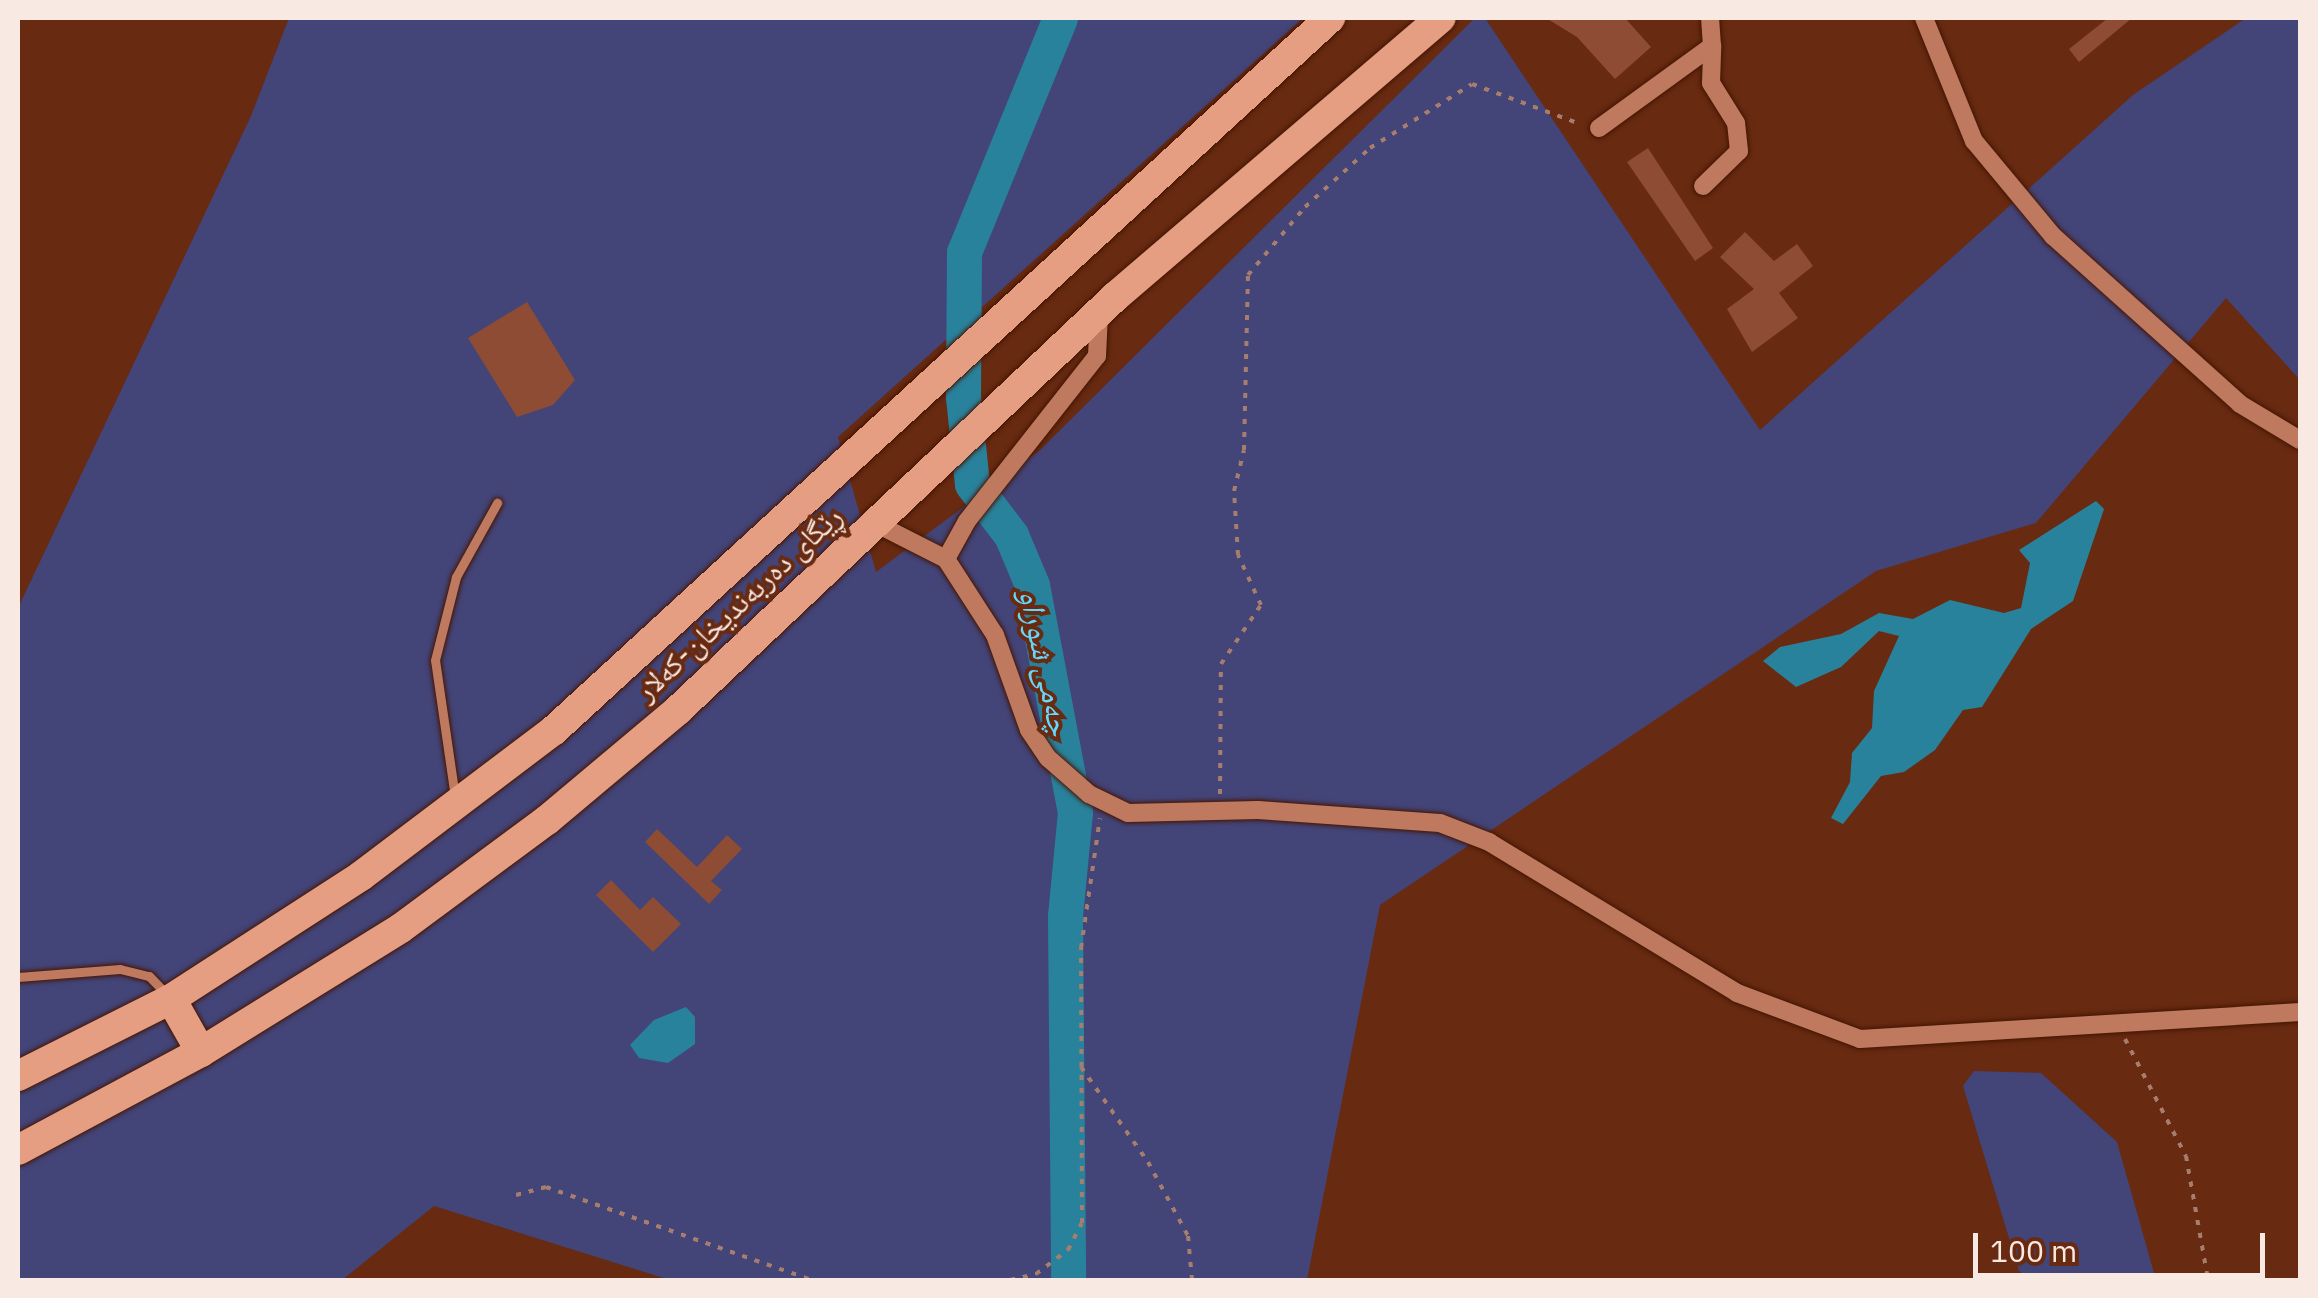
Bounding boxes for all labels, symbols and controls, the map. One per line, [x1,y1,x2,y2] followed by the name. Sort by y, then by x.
[627,498,849,708] street label: ڕێگای دەربەندیخان-کەلار
[1012,585,1080,739] water label: چەمی شوراو
[1978,1213,2270,1275] scale bar
[1990,1231,2077,1270] text: 100 m

